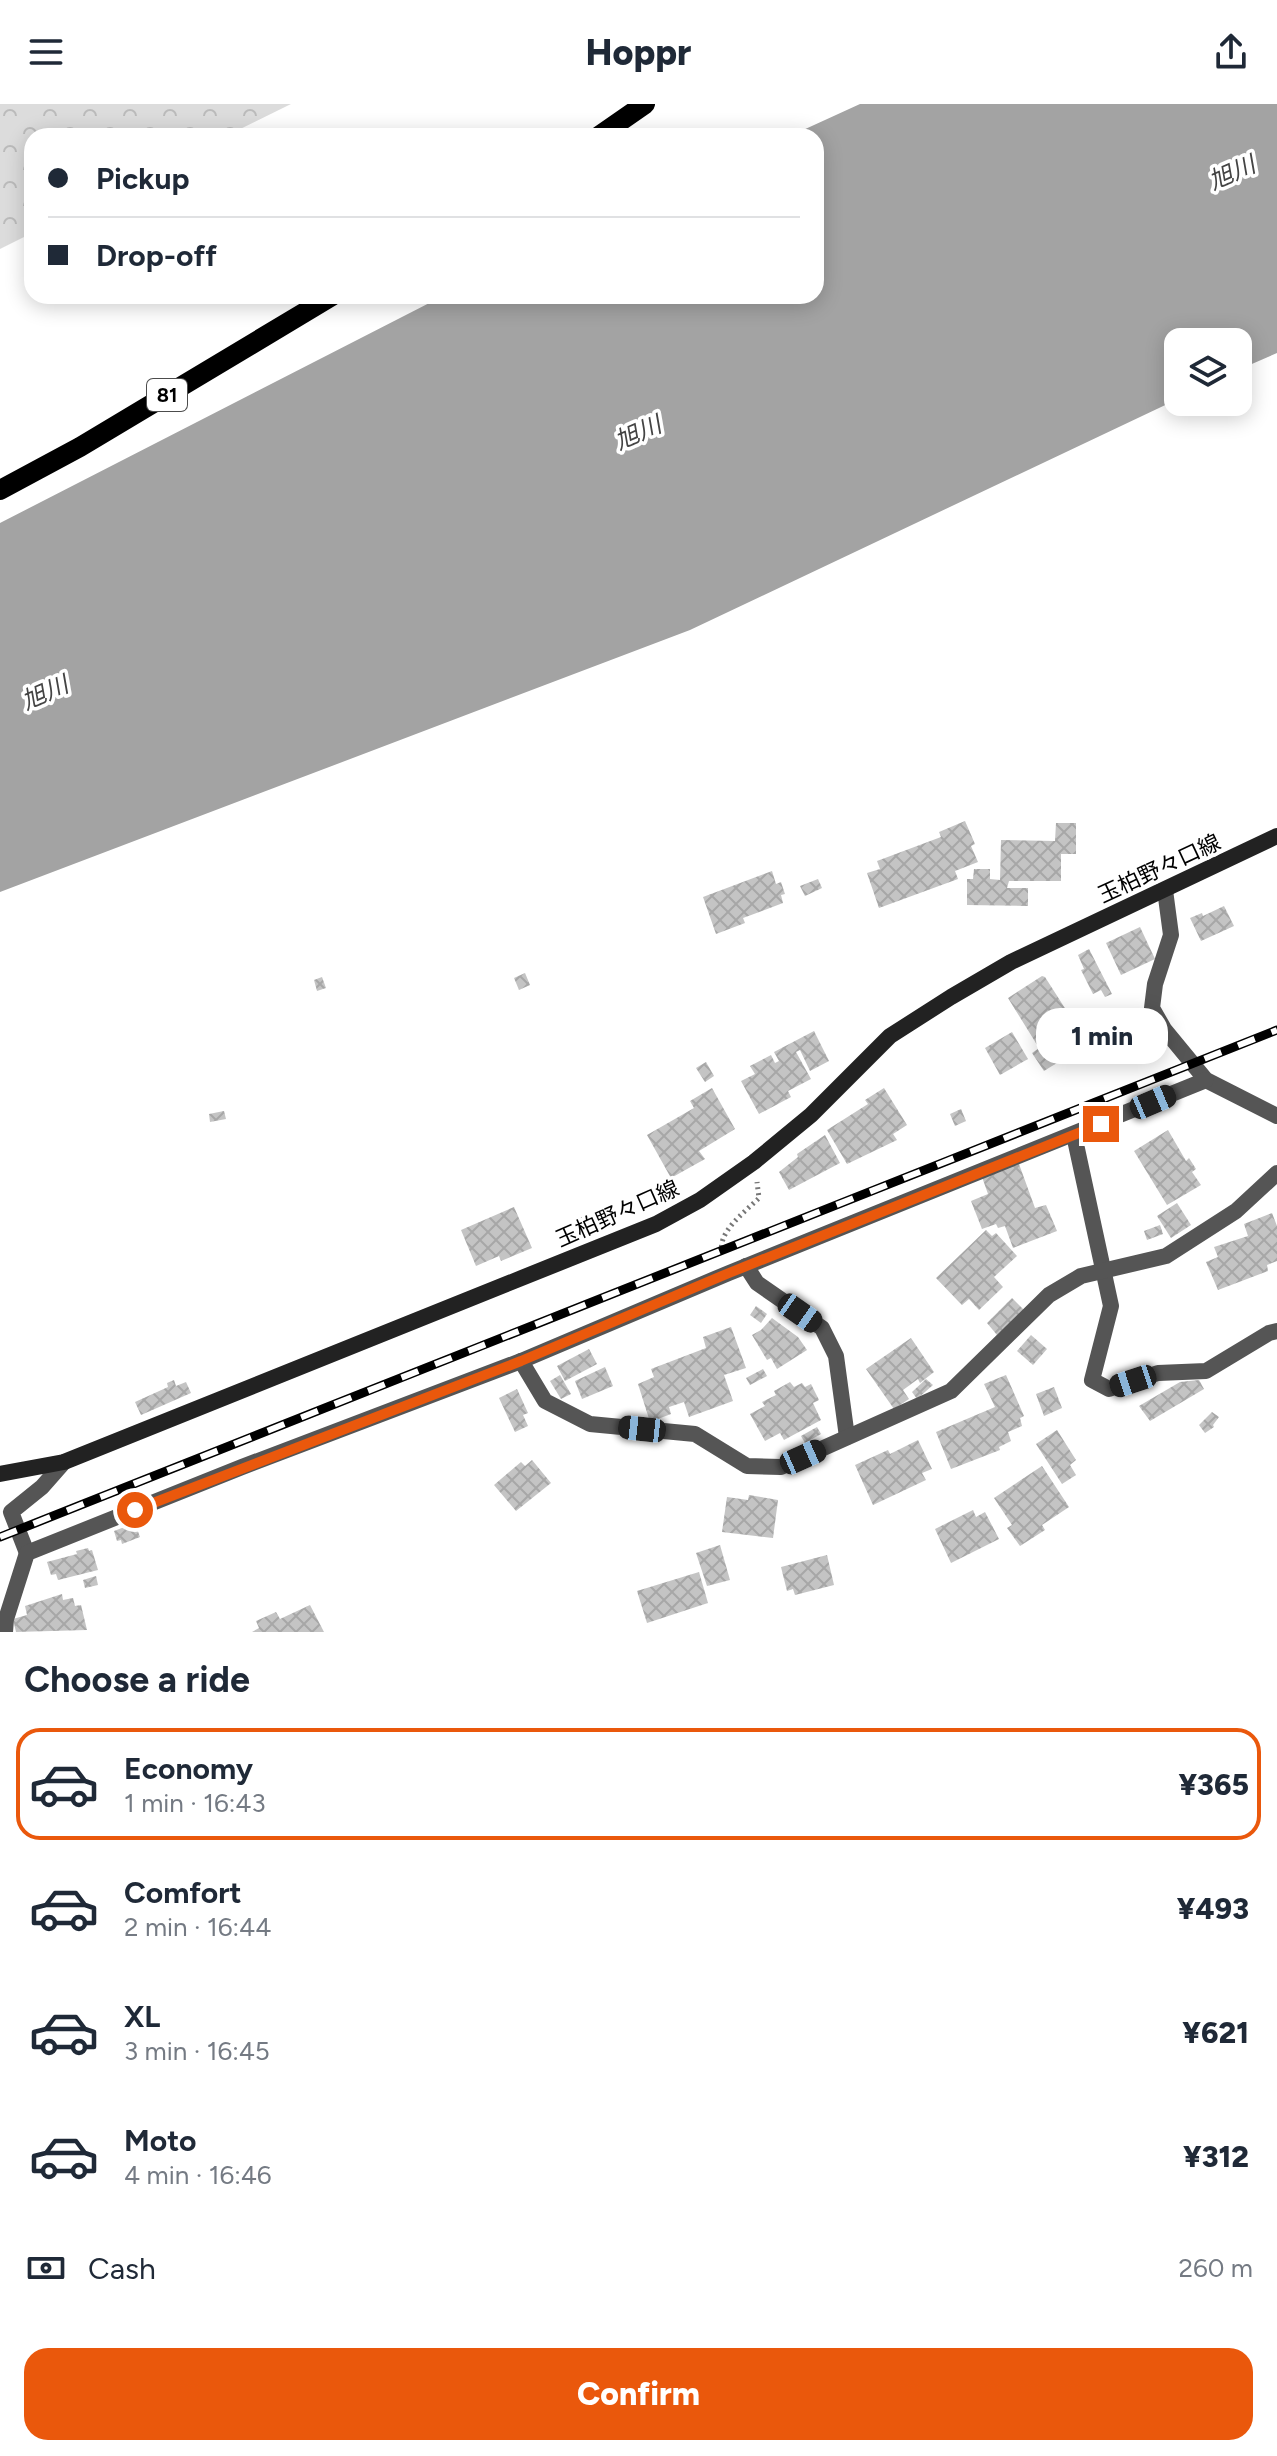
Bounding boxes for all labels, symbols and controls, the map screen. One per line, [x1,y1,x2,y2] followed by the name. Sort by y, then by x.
[24,30,68,74] icon: menu
[1209,30,1253,74] icon: share
[586,31,691,74] text: Hoppr
[1204,148,1262,196] water label: 旭川
[96,160,190,197] text: Pickup
[96,237,217,274] text: Drop-off
[1164,328,1252,416] map controls
[1164,328,1252,416] button: layers
[147,379,187,411] road number: 81
[610,408,668,456] water label: 旭川
[17,668,75,716] water label: 旭川
[1094,828,1225,909] street label: 玉柏野々口線
[1035,1008,1167,1064] callout: 1 min
[1071,1020,1133,1052] text: 1 min
[1126,1082,1180,1122] car
[1083,1106,1119,1142] route end
[551,1174,683,1253] street label: 玉柏野々口線
[773,1289,827,1337] car
[1106,1362,1160,1400] car
[617,1415,667,1443] car
[776,1436,830,1478] car
[117,1492,153,1528] route start
[24,1658,250,1701] text: Choose a ride
[28,1748,100,1820] icon: car
[124,1750,253,1787] text: Economy
[1178,1766,1249,1803] text: ¥365
[124,1787,266,1819] text: 1 min · 16:43
[28,1872,100,1944] icon: car
[124,1874,242,1911] text: Comfort
[1177,1890,1249,1927] text: ¥493
[124,1911,271,1943] text: 2 min · 16:44
[28,1996,100,2068] icon: car
[124,1998,160,2035] text: XL
[1182,2014,1249,2051] text: ¥621
[124,2035,270,2067] text: 3 min · 16:45
[28,2120,100,2192] icon: car
[124,2122,196,2159] text: Moto
[1183,2138,1249,2175] text: ¥312
[124,2159,272,2191] text: 4 min · 16:46
[24,2246,68,2290] icon: cash
[88,2250,156,2287] text: Cash
[1179,2252,1253,2284] text: 260 m
[24,2348,1253,2440] button: Confirm

